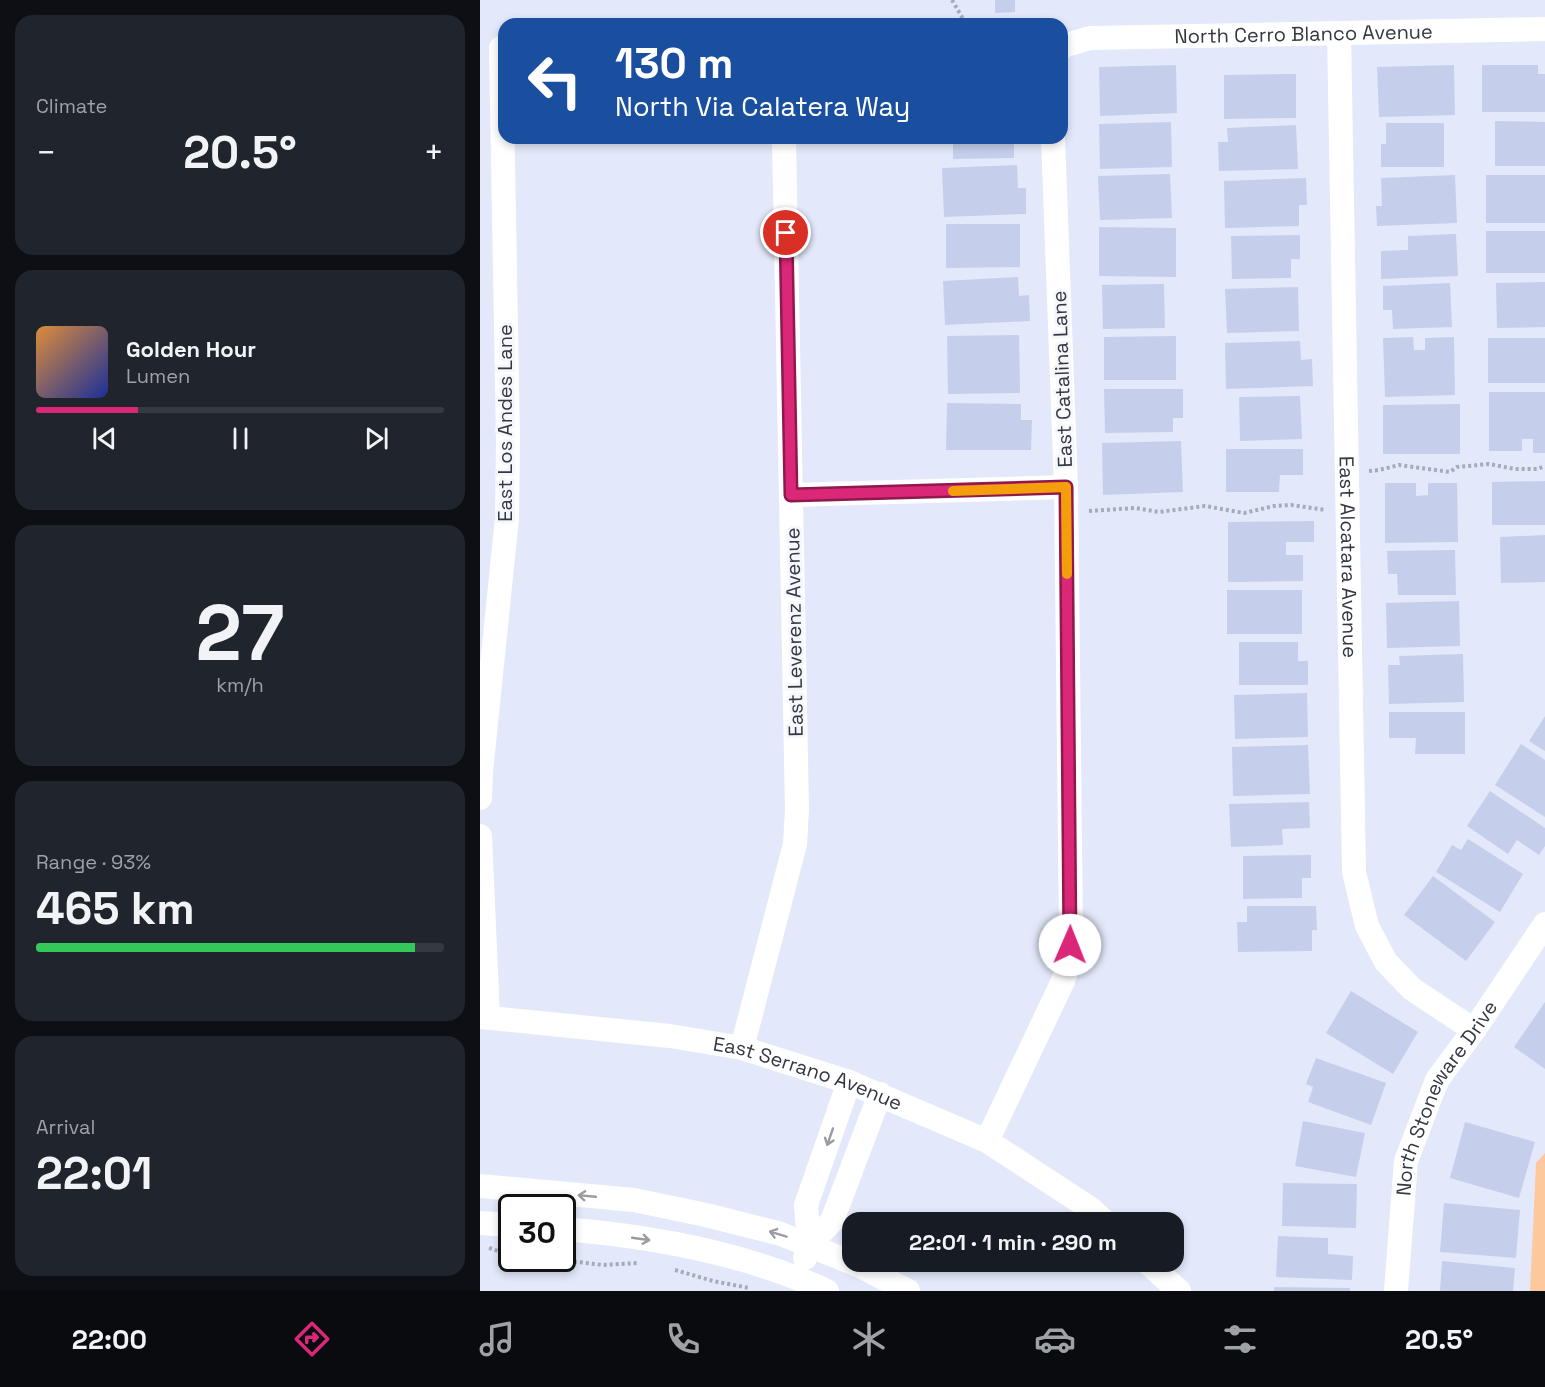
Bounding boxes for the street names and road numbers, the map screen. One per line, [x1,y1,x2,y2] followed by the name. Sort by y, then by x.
[1174,18,1433,49] street label: North Cerro Blanco Avenue
[1046,290,1078,468] street label: East Catalina Lane
[492,324,518,522] street label: East Los Andes Lane
[1334,456,1363,658] street label: East Alcatara Avenue
[779,527,809,737] street label: East Leverenz Avenue
[1390,995,1503,1197] street label: North Stoneware Drive
[711,1030,906,1116] street label: East Serrano Avenue

